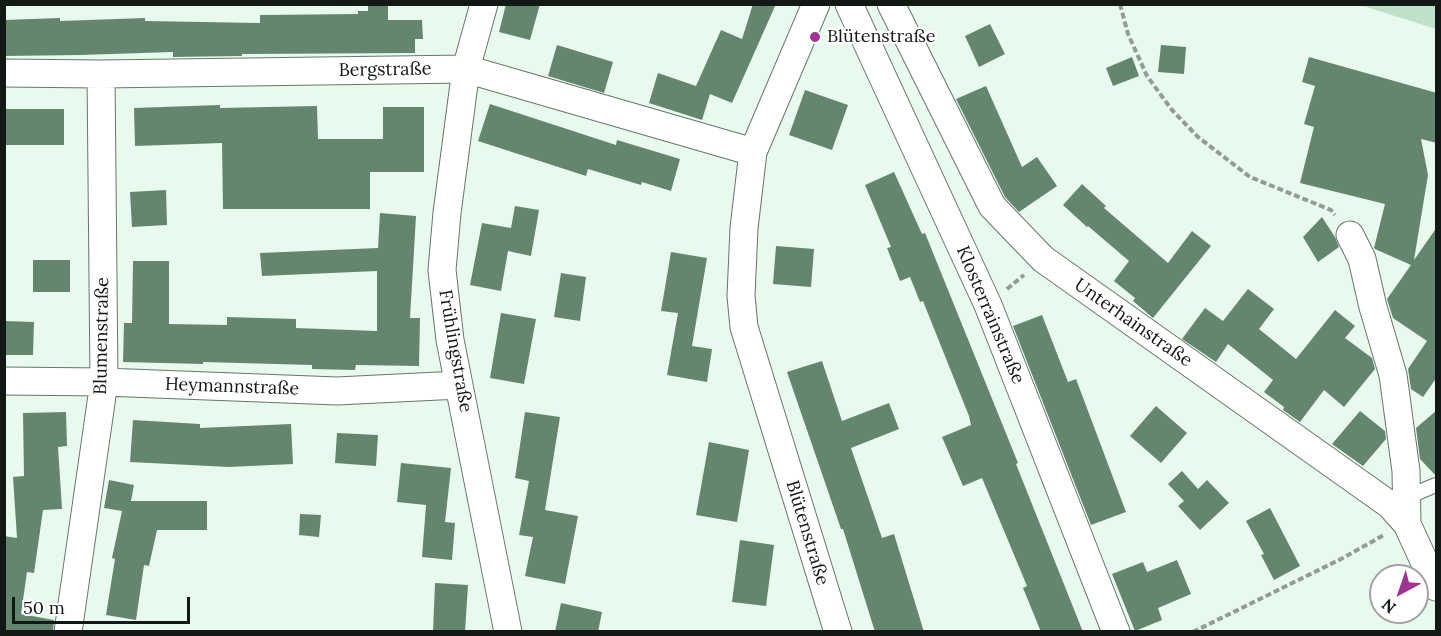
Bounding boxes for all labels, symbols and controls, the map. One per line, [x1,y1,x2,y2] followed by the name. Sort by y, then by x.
[827,26,936,48] place label: Blütenstraße
[808,30,822,44] marker: Blütenstraße
[338,58,432,82] street label: Bergstraße
[951,243,1029,387] street label: Klosterrainstraße
[1070,274,1196,372] street label: Unterhainstraße
[90,277,114,395] street label: Blumenstraße
[434,288,476,414] street label: Frühlingstraße
[165,374,299,400] street label: Heymannstraße
[781,478,833,588] street label: Blütenstraße
[1369,564,1429,624] north arrow
[15,585,194,623] scale bar
[1378,595,1400,618] text: N
[23,596,65,619] text: 50 m

